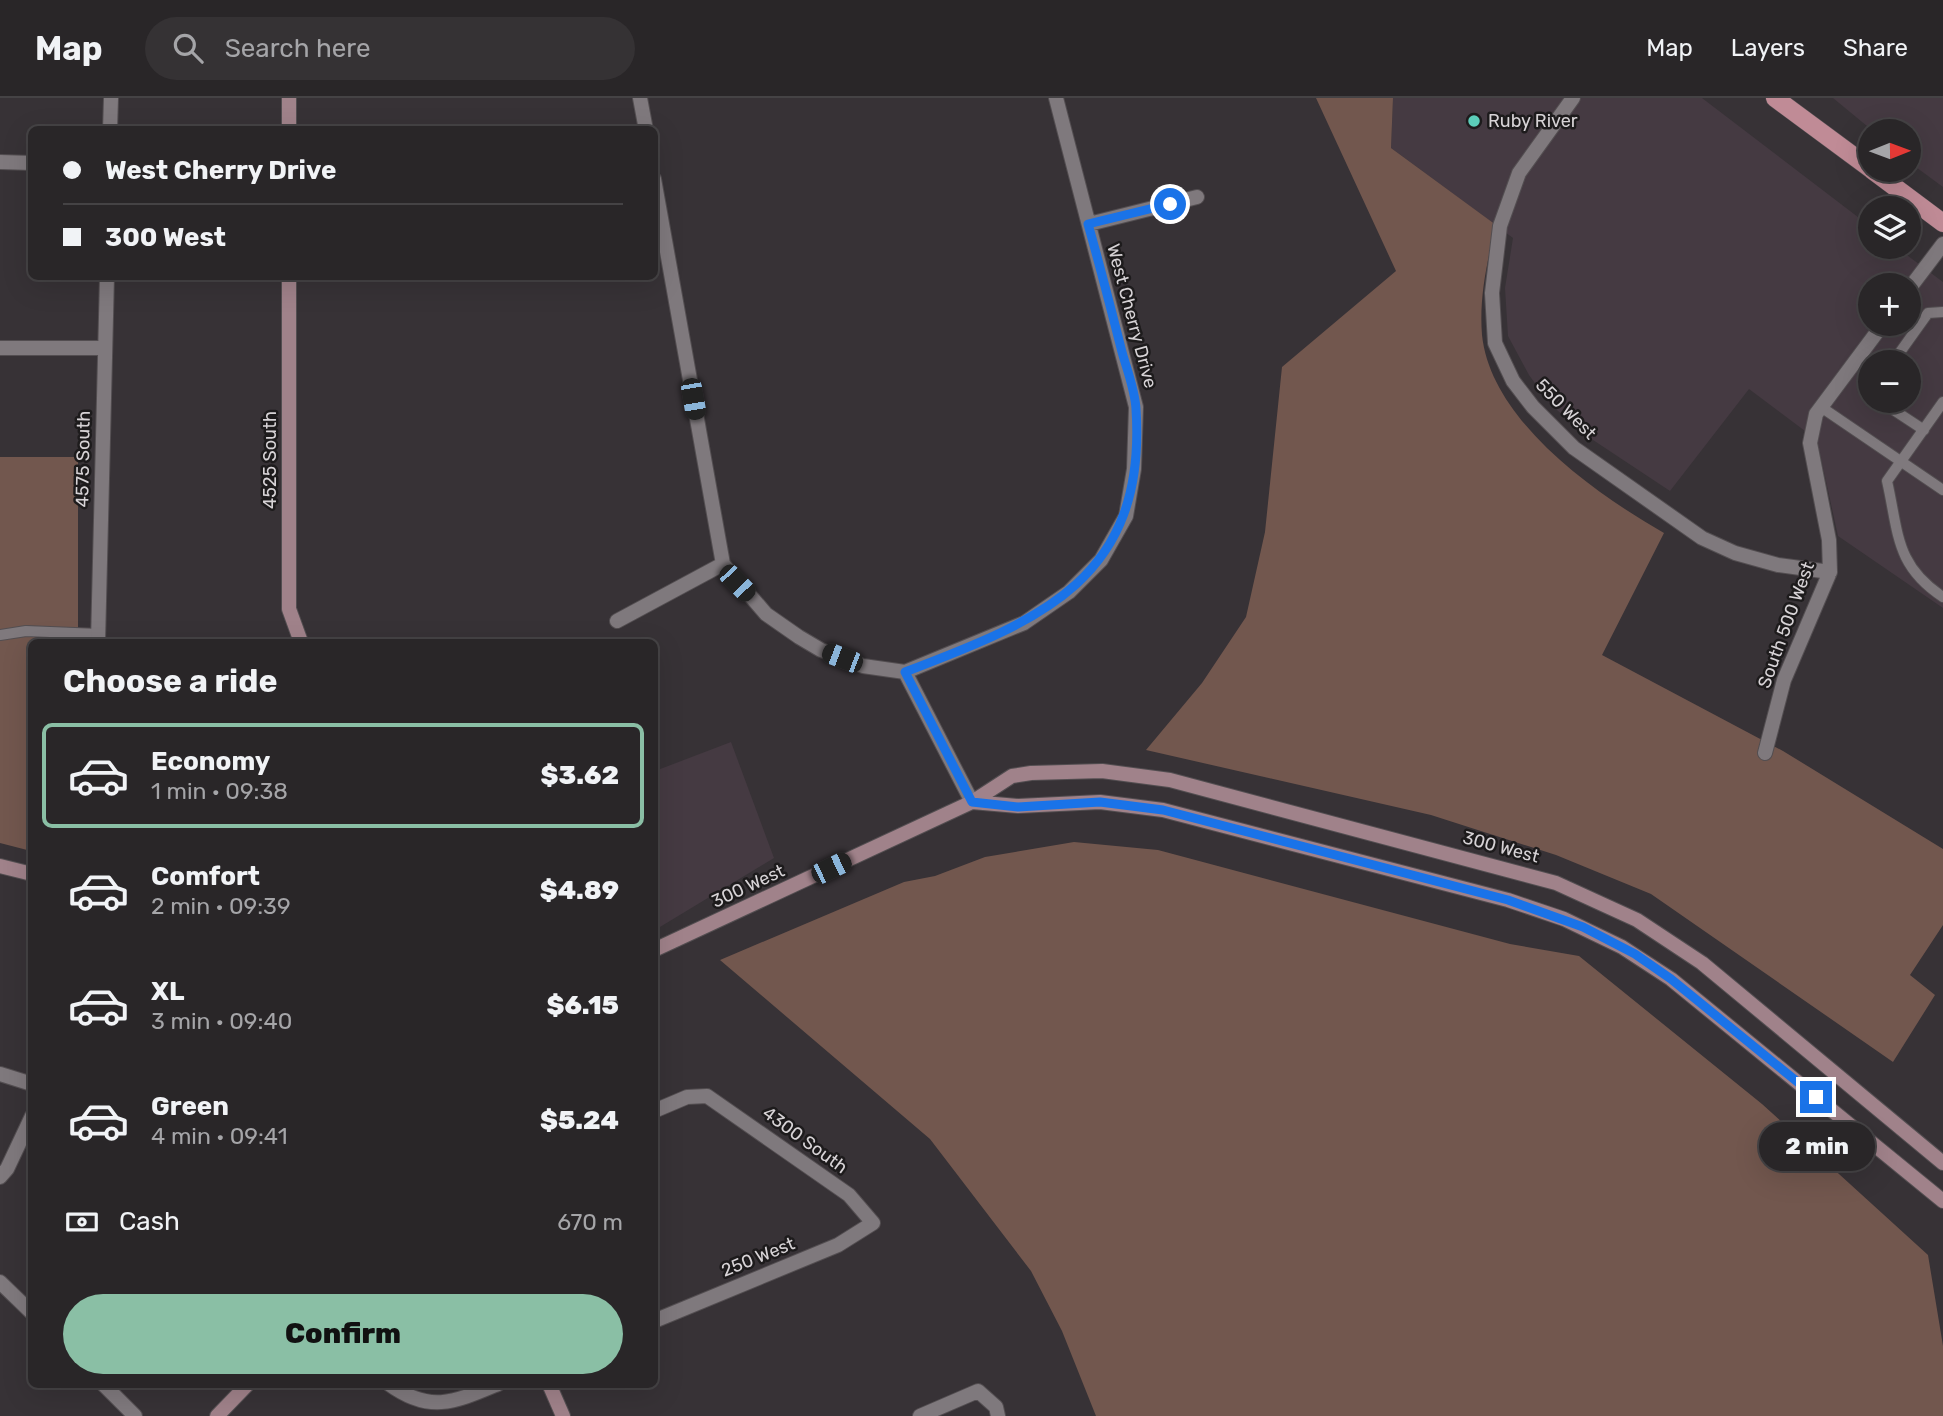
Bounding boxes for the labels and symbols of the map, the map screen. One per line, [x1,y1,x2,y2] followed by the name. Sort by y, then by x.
[1488,110,1578,132] place label: Ruby River
[1466,113,1482,129] marker: Ruby River
[1858,119,1922,182] north arrow
[1154,188,1186,220] route start
[1102,241,1162,391] street label: West Cherry Drive
[1531,374,1601,444] street label: 550 West
[680,376,707,422] car
[71,411,95,507] street label: 4575 South
[259,411,281,509] street label: 4525 South
[1753,559,1819,691] street label: South 500 West
[715,561,760,605] car
[819,641,866,675] car
[1460,826,1542,868] street label: 300 West
[808,849,855,887] car
[708,860,788,912] street label: 300 West
[1800,1081,1832,1113] route end
[758,1102,852,1178] street label: 4300 South
[1758,1122,1874,1170] callout: 2 min
[718,1232,798,1282] street label: 250 West

